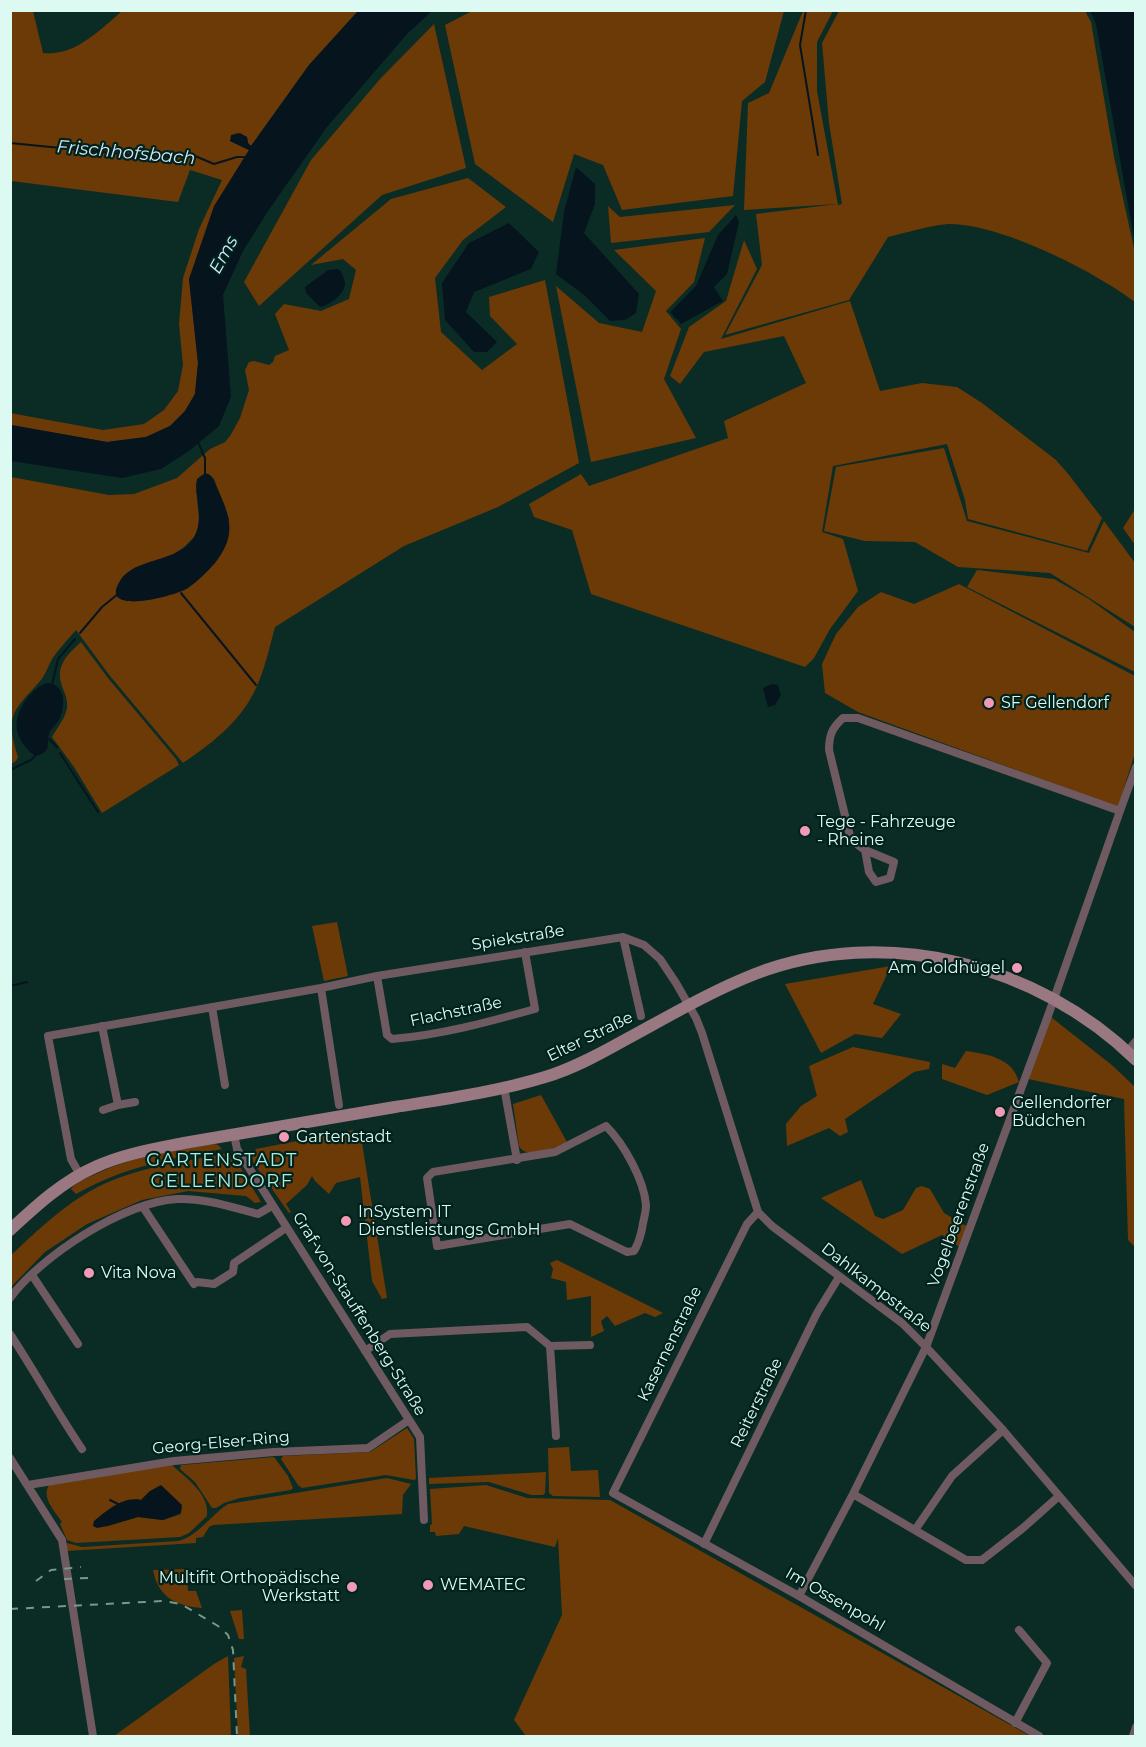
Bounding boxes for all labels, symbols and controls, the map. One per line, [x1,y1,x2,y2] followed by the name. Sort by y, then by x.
[56,136,196,170] water label: Frischhofsbach
[205,232,243,278] water label: Ems
[1001,693,1109,713] place label: SF Gellendorf
[982,696,996,710] marker: SF Gellendorf
[817,812,956,850] place label: Tege - Fahrzeuge - Rheine
[798,824,812,838] marker: Tege - Fahrzeuge - Rheine
[470,921,566,955] street label: Spiekstraße
[888,958,1005,978] place label: Am Goldhügel
[1010,961,1024,975] marker: Am Goldhügel
[408,993,504,1031] street label: Flachstraße
[544,1008,636,1066] street label: Elter Straße
[1012,1093,1112,1131] place label: Gellendorfer Büdchen
[993,1105,1007,1119] marker: Gellendorfer Büdchen
[296,1127,392,1147] place label: Gartenstadt
[277,1130,291,1144] marker: Gartenstadt
[924,1140,994,1290] street label: Vogelbeerenstraße
[146,1150,298,1192] district label: GARTENSTADT GELLENDORF
[358,1202,541,1240] place label: InSystem IT Dienstleistungs GmbH
[288,1209,430,1419] street label: Graf-von-Stauffenberg-Straße
[339,1214,353,1228] marker: InSystem IT Dienstleistungs GmbH
[817,1239,935,1337] street label: Dahlkampstraße
[101,1263,176,1283] place label: Vita Nova
[82,1266,96,1280] marker: Vita Nova
[634,1283,706,1405] street label: Kasernenstraße
[727,1355,787,1451] street label: Reiterstraße
[152,1427,290,1459] street label: Georg-Elser-Ring
[782,1564,888,1636] street label: Im Ossenpohl
[159,1568,340,1606] place label: Multifit Orthopädische Werkstatt
[440,1575,526,1595] place label: WEMATEC
[421,1578,435,1592] marker: WEMATEC
[345,1580,359,1594] marker: Multifit Orthopädische Werkstatt

